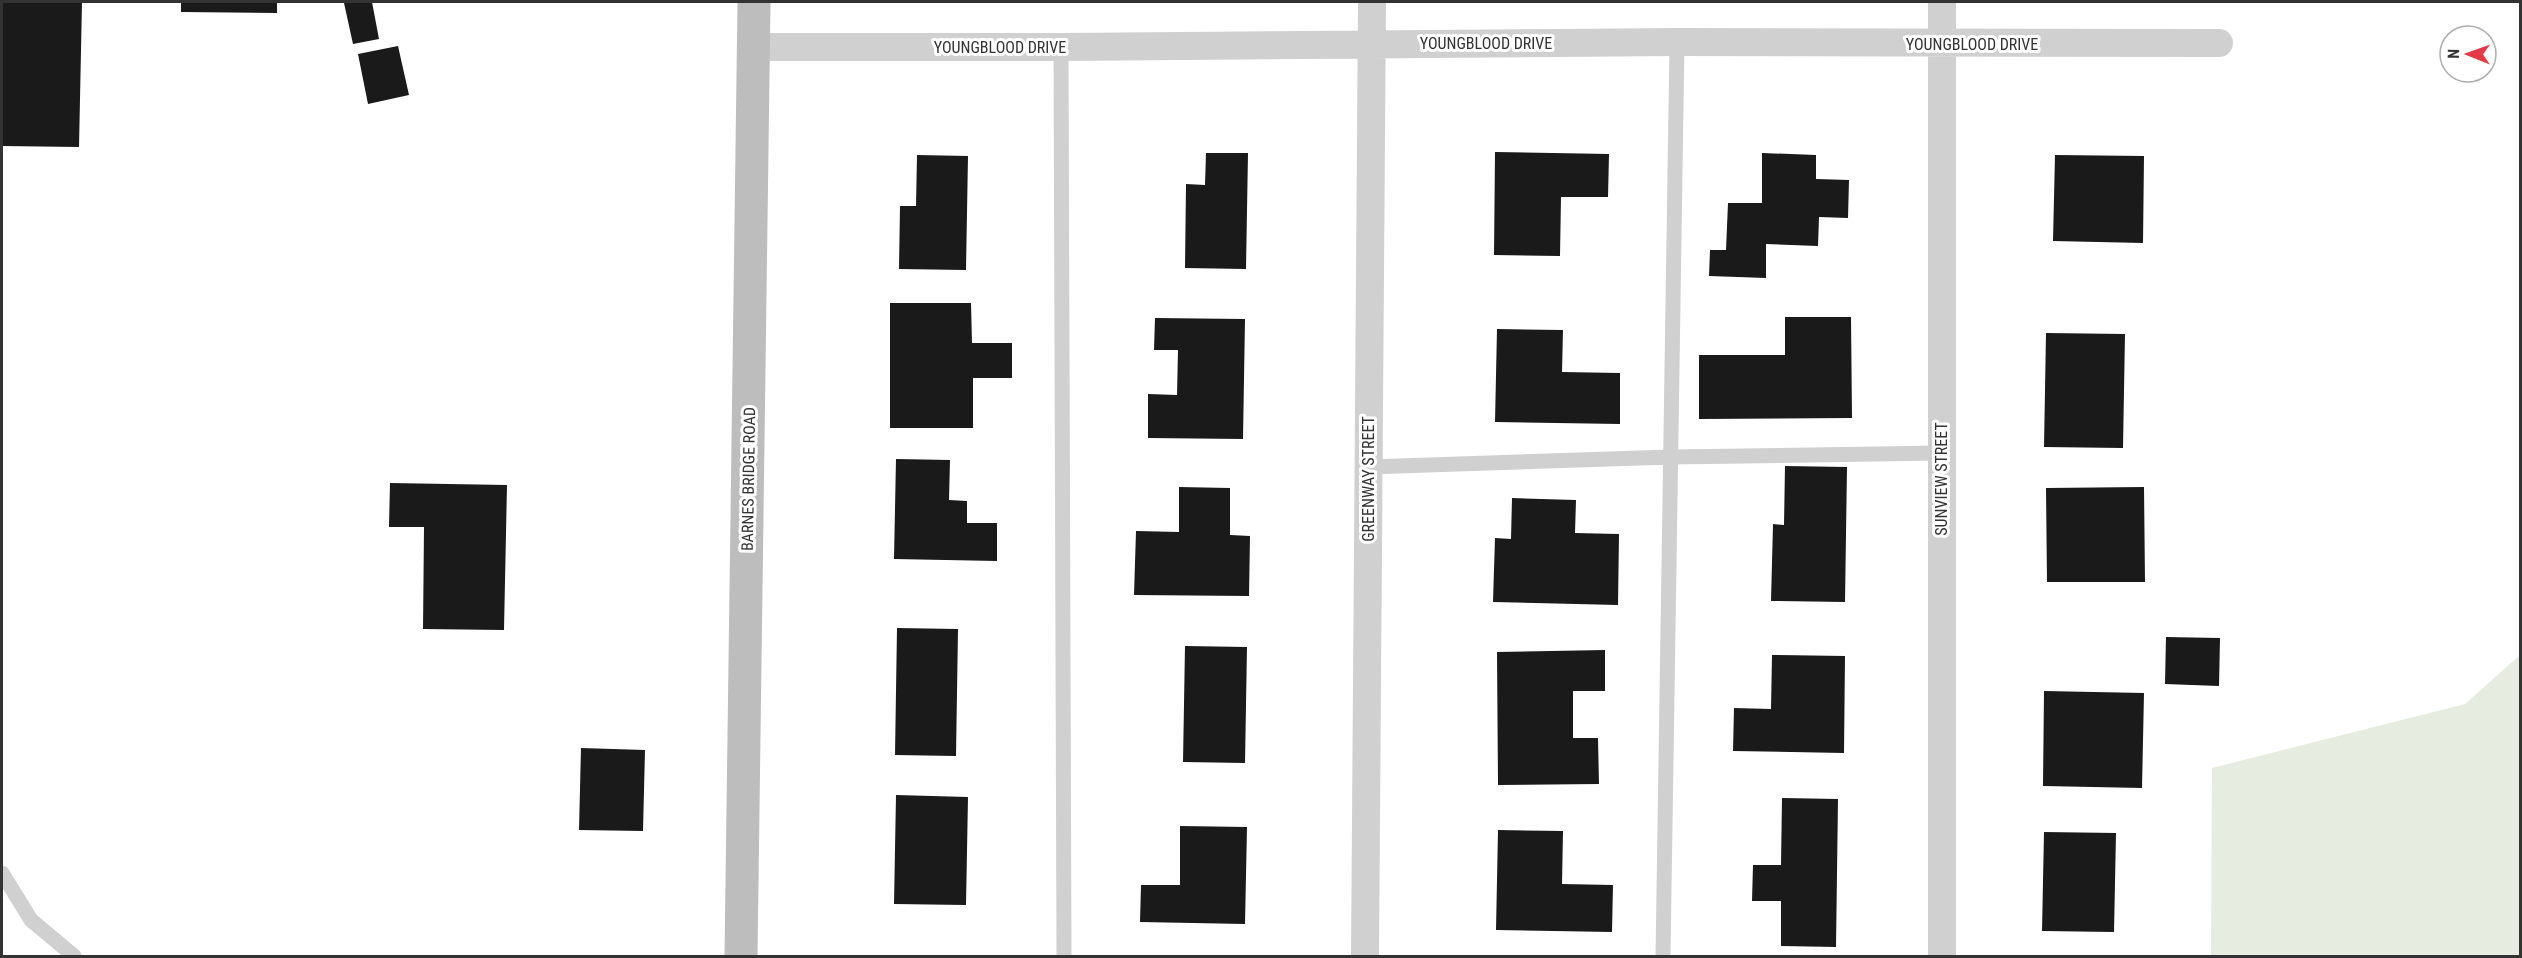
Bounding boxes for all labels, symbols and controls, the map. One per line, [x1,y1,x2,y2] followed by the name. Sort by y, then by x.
[2438,24,2498,84] north arrow
[1420,34,1552,53] street label: YOUNGBLOOD DRIVE
[1906,35,2038,54] street label: YOUNGBLOOD DRIVE
[934,38,1066,57] street label: YOUNGBLOOD DRIVE
[2444,49,2463,59] text: N
[738,407,759,551] street label: BARNES BRIDGE ROAD
[1359,416,1378,542] street label: GREENWAY STREET
[1932,422,1951,536] street label: SUNVIEW STREET

